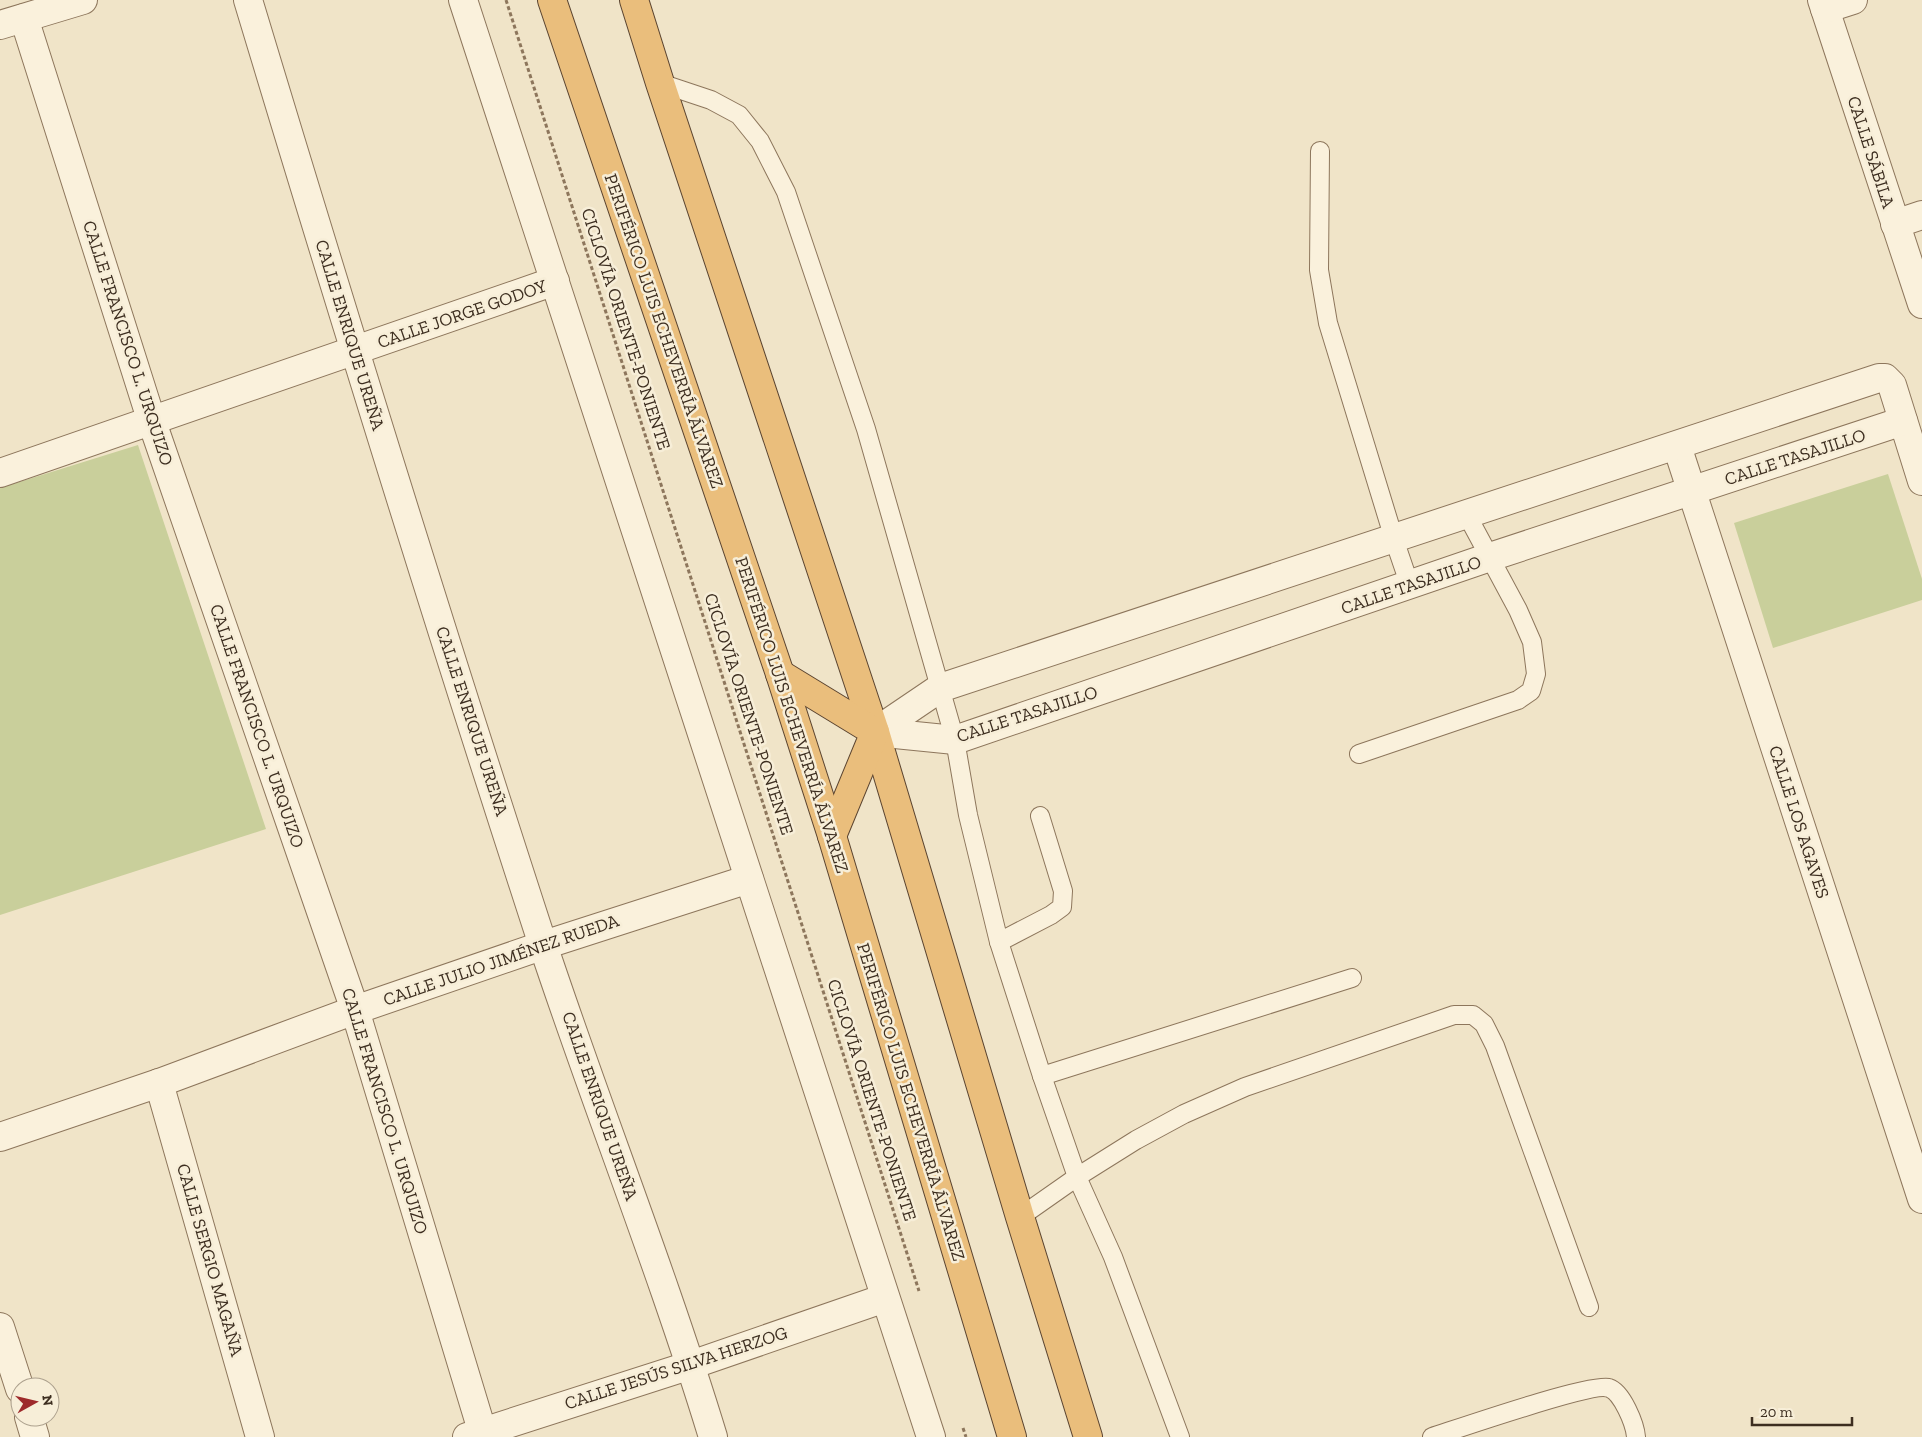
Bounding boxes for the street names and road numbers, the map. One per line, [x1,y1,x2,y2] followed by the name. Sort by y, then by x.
[1843,93,1900,211] street label: CALLE SÁBILA
[600,171,728,491] street label: PERIFÉRICO LUIS ECHEVERRÍA ÁLVAREZ
[576,205,676,453] street label: CICLOVÍA ORIENTE-PONIENTE
[78,218,178,468] street label: CALLE FRANCISCO L. URQUIZO
[311,237,390,433] street label: CALLE ENRIQUE UREÑA
[374,275,550,353] street label: CALLE JORGE GODOY
[1722,424,1868,490] street label: CALLE TASAJILLO
[1338,551,1484,619] street label: CALLE TASAJILLO
[730,554,854,876] street label: PERIFÉRICO LUIS ECHEVERRÍA ÁLVAREZ
[699,590,799,838] street label: CICLOVÍA ORIENTE-PONIENTE
[205,601,309,851] street label: CALLE FRANCISCO L. URQUIZO
[431,623,513,819] street label: CALLE ENRIQUE UREÑA
[954,681,1100,747] street label: CALLE TASAJILLO
[1764,743,1834,901] street label: CALLE LOS AGAVES
[380,909,622,1011] street label: CALLE JULIO JIMÉNEZ RUEDA
[852,940,970,1264] street label: PERIFÉRICO LUIS ECHEVERRÍA ÁLVAREZ
[822,976,922,1224] street label: CICLOVÍA ORIENTE-PONIENTE
[337,985,433,1237] street label: CALLE FRANCISCO L. URQUIZO
[557,1009,643,1204] street label: CALLE ENRIQUE UREÑA
[172,1161,248,1359] street label: CALLE SERGIO MAGAÑA
[562,1322,790,1414] street label: CALLE JESÚS SILVA HERZOG

